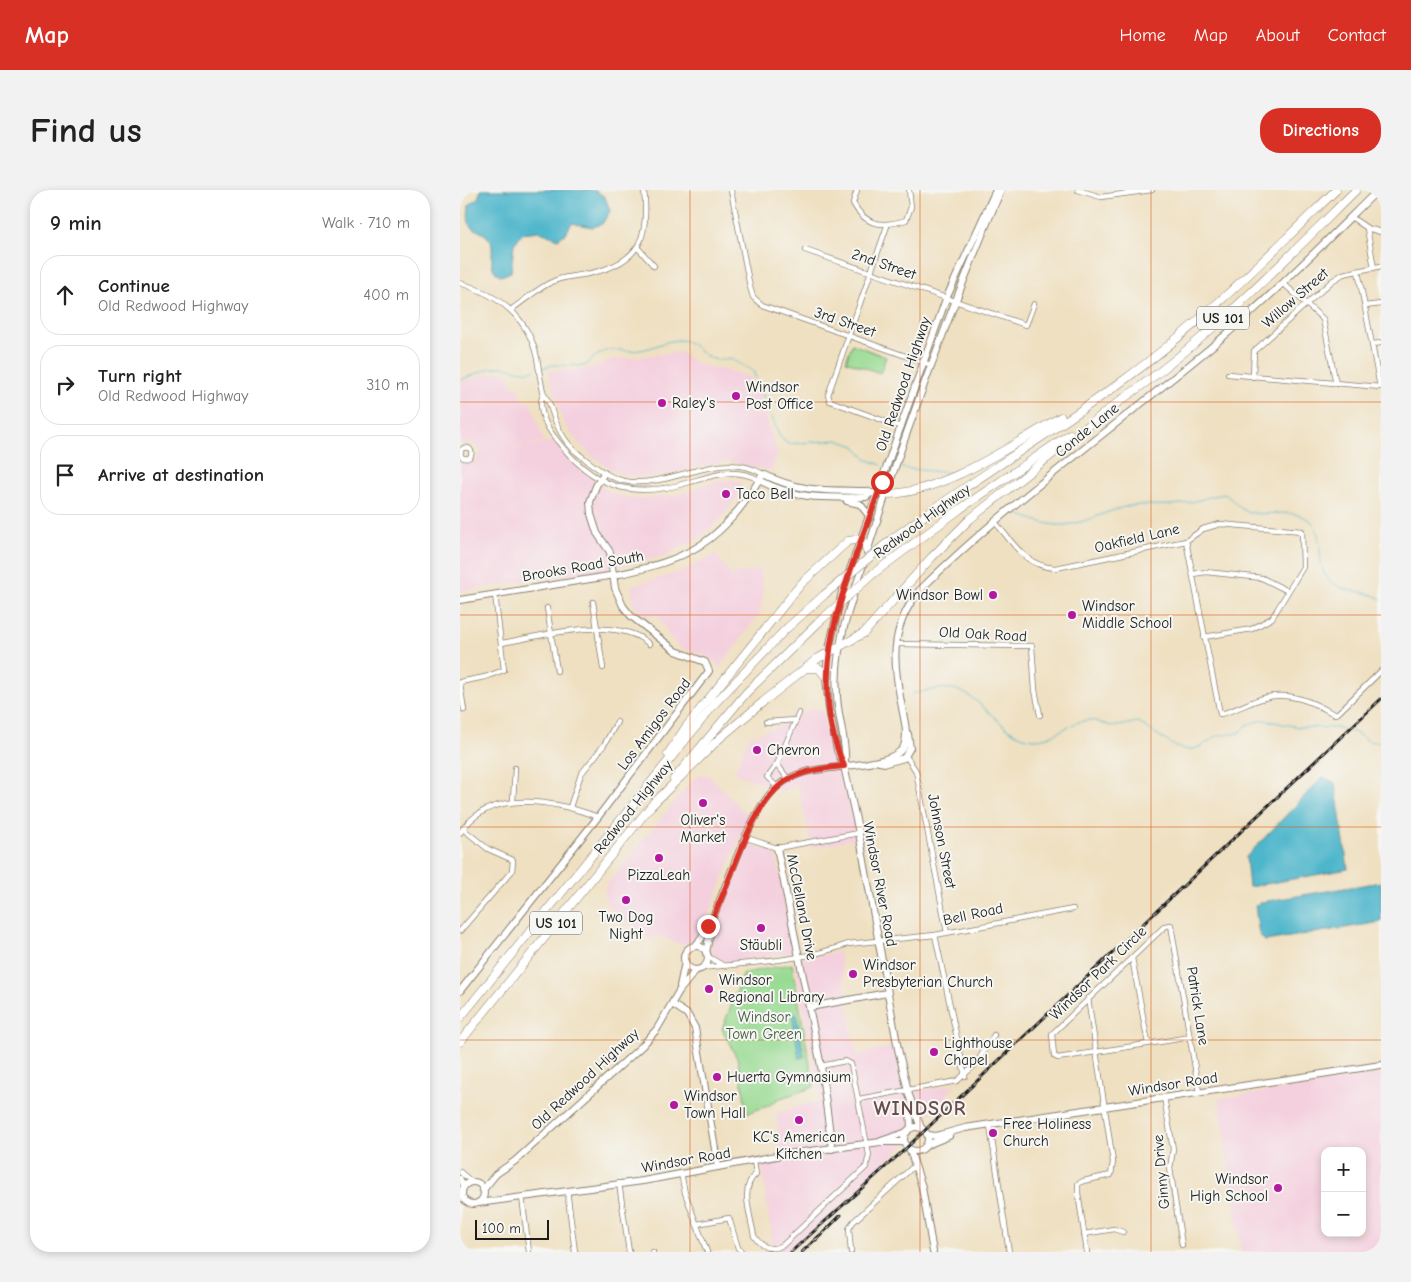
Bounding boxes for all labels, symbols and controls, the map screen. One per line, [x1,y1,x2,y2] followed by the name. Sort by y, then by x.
[25,21,69,49] text: Map
[1119,25,1166,46] text: Home
[1194,25,1228,46] text: Map
[1256,25,1300,46] text: About
[1328,25,1386,46] text: Contact
[1260,108,1381,153] button: Directions
[30,110,142,151] text: Find us
[50,211,102,235] text: 9 min
[322,214,410,232] text: Walk · 710 m
[850,245,919,284] street label: 2nd Street
[1258,264,1333,332] street label: Willow Street
[98,275,170,297] text: Continue
[51,281,79,309] icon: ahead
[363,286,409,304] text: 400 m
[98,297,248,315] text: Old Redwood Highway
[812,303,879,341] street label: 3rd Street
[1197,306,1249,330] road number: US 101
[872,314,935,454] street label: Old Redwood Highway
[98,365,182,387] text: Turn right
[51,371,79,399] icon: right
[366,376,409,394] text: 310 m
[746,378,814,413] place label: Windsor Post Office
[98,387,248,405] text: Old Redwood Highway
[730,390,742,402] marker: Windsor Post Office
[672,394,715,412] place label: Raley's
[656,397,668,409] marker: Raley's
[1052,399,1123,461] street label: Conde Lane
[51,461,79,489] icon: arrive
[98,464,264,486] text: Arrive at destination
[871,471,894,494] route start
[870,480,974,562] street label: Redwood Highway
[736,485,794,503] place label: Taco Bell
[720,488,732,500] marker: Taco Bell
[1093,519,1182,557] street label: Oakfield Lane
[521,546,645,586] street label: Brooks Road South
[896,586,983,604] place label: Windsor Bowl
[987,589,999,601] marker: Windsor Bowl
[1082,597,1172,632] place label: Windsor Middle School
[1066,609,1078,621] marker: Windsor Middle School
[939,623,1027,645] street label: Old Oak Road
[614,675,694,773] street label: Los Amigos Road
[767,741,820,759] place label: Chevron
[751,744,763,756] marker: Chevron
[590,756,676,857] street label: Redwood Highway
[924,792,960,891] street label: Johnson Street
[697,797,709,809] marker: Oliver's Market
[680,811,726,846] place label: Oliver's Market
[859,820,901,948] street label: Windsor River Road
[653,852,665,864] marker: PizzaLeah
[783,852,821,962] street label: McClelland Drive
[628,866,690,884] place label: PizzaLeah
[620,894,632,906] marker: Two Dog Night
[941,899,1005,929] street label: Bell Road
[599,908,653,943] place label: Two Dog Night
[530,911,582,934] road number: US 101
[697,915,720,938] route end
[755,922,767,934] marker: Stäubli
[1046,922,1151,1024] street label: Windsor Park Circle
[740,936,782,954] place label: Stäubli
[863,956,993,991] place label: Windsor Presbyterian Church
[1183,965,1213,1047] street label: Patrick Lane
[847,968,859,980] marker: Windsor Presbyterian Church
[719,971,824,1006] place label: Windsor Regional Library
[703,983,715,995] marker: Windsor Regional Library
[726,1008,802,1043] park label: Windsor Town Green
[527,1024,643,1134] street label: Old Redwood Highway
[944,1034,1013,1069] place label: Lighthouse Chapel
[928,1046,940,1058] marker: Lighthouse Chapel
[727,1068,851,1086] place label: Huerta Gymnasium
[1127,1068,1219,1100] street label: Windsor Road
[711,1071,723,1083] marker: Huerta Gymnasium
[684,1087,746,1122] place label: Windsor Town Hall
[874,1097,966,1120] district label: WINDSOR
[668,1099,680,1111] marker: Windsor Town Hall
[793,1114,805,1126] marker: KC's American Kitchen
[1003,1115,1091,1150] place label: Free Holiness Church
[987,1127,999,1139] marker: Free Holiness Church
[753,1128,845,1163] place label: KC's American Kitchen
[1149,1134,1173,1210] street label: Ginny Drive
[640,1143,732,1177] street label: Windsor Road
[1321,1147,1366,1237] map controls
[1321,1147,1366,1192] button: +
[1190,1170,1268,1205] place label: Windsor High School
[1272,1182,1284,1194] marker: Windsor High School
[1321,1192,1366,1237] button: −
[475,1217,549,1240] scale bar
[482,1220,521,1237] text: 100 m

